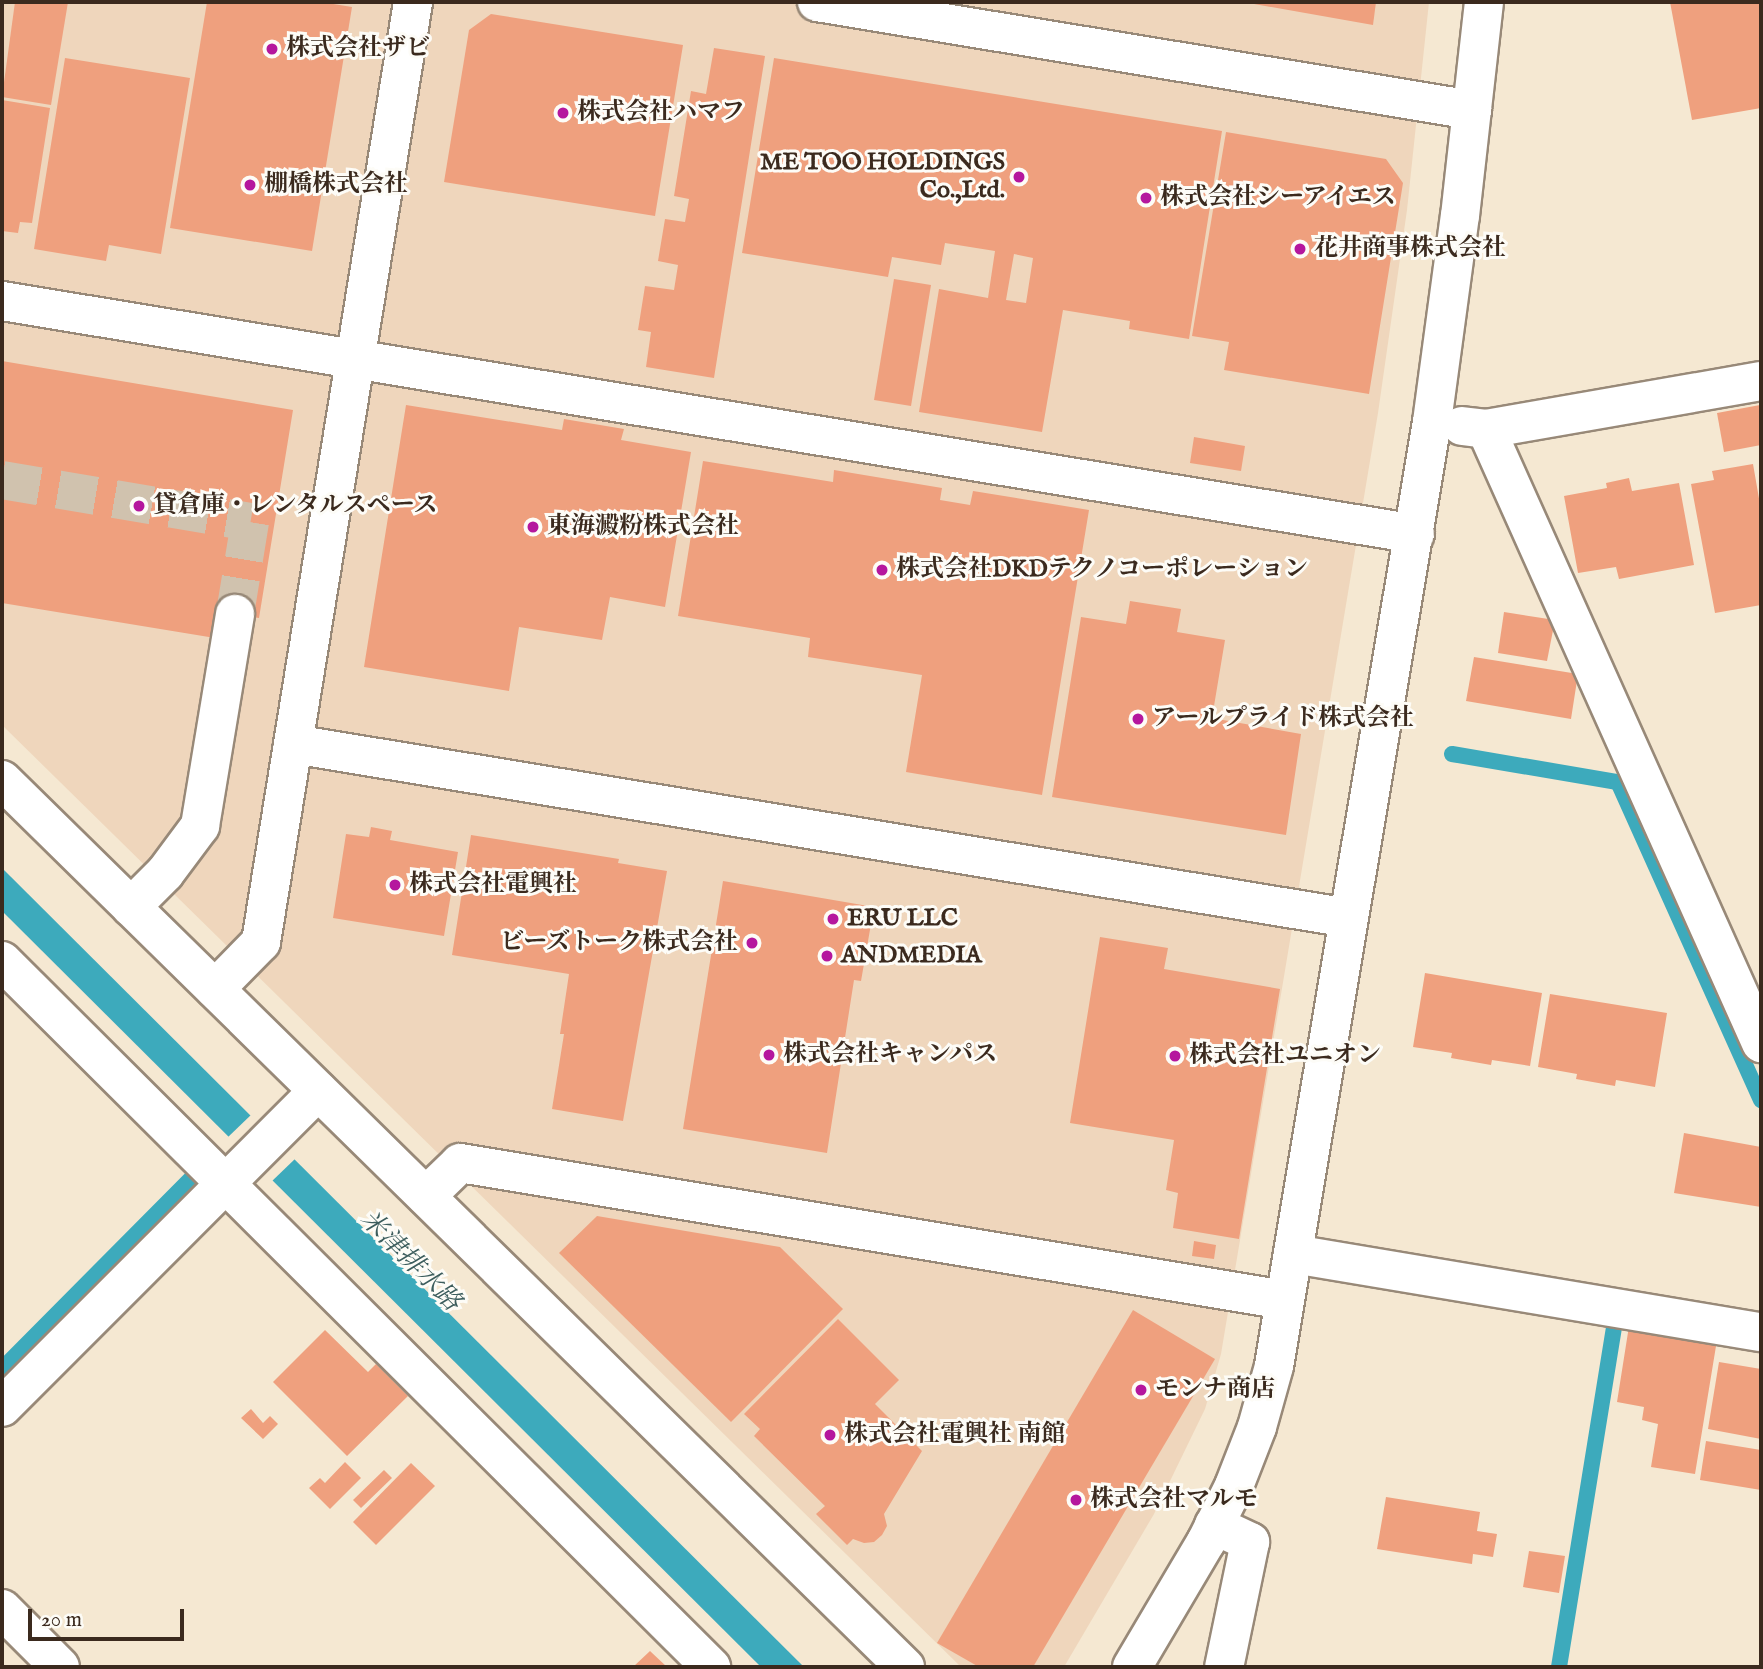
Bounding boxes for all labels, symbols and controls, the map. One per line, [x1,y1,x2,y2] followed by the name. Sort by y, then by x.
[286,35,430,63] place label: 株式会社ザビ
[264,41,280,57] marker: 株式会社ザビ
[577,99,745,127] place label: 株式会社ハマフ
[555,105,571,121] marker: 株式会社ハマフ
[760,149,1005,205] place label: ME TOO HOLDINGS Co.,Ltd.
[1011,169,1027,185] marker: ME TOO HOLDINGS Co.,Ltd.
[264,171,408,199] place label: 棚橋株式会社
[242,177,258,193] marker: 棚橋株式会社
[1160,184,1400,212] place label: 株式会社シーアイエス
[1138,190,1154,206] marker: 株式会社シーアイエス
[1314,235,1506,263] place label: 花井商事株式会社
[1292,241,1308,257] marker: 花井商事株式会社
[153,492,441,520] place label: 貸倉庫・レンタルスペース
[131,498,147,514] marker: 貸倉庫・レンタルスペース
[547,513,739,541] place label: 東海澱粉株式会社
[525,519,541,535] marker: 東海澱粉株式会社
[896,556,1312,584] place label: 株式会社DKDテクノコーポレーション
[874,562,890,578] marker: 株式会社DKDテクノコーポレーション
[1152,705,1415,733] place label: アールプライド株式会社
[1130,711,1146,727] marker: アールプライド株式会社
[409,871,577,899] place label: 株式会社電興社
[387,877,403,893] marker: 株式会社電興社
[847,905,958,933] place label: ERU LLC
[825,911,841,927] marker: ERU LLC
[499,929,738,957] place label: ビーズトーク株式会社
[744,935,760,951] marker: ビーズトーク株式会社
[841,942,982,970] place label: ANDMEDIA
[819,948,835,964] marker: ANDMEDIA
[783,1041,999,1069] place label: 株式会社キャンパス
[1189,1042,1381,1070] place label: 株式会社ユニオン
[761,1047,777,1063] marker: 株式会社キャンパス
[1167,1048,1183,1064] marker: 株式会社ユニオン
[353,1204,467,1318] water label: 米津排水路
[1155,1376,1275,1404] place label: モンナ商店
[1133,1382,1149,1398] marker: モンナ商店
[844,1421,1065,1449] place label: 株式会社電興社 南館
[822,1427,838,1443] marker: 株式会社電興社 南館
[1090,1486,1258,1514] place label: 株式会社マルモ
[1068,1492,1084,1508] marker: 株式会社マルモ
[32,1596,187,1640] scale bar
[41,1607,82,1634] text: 20 m

